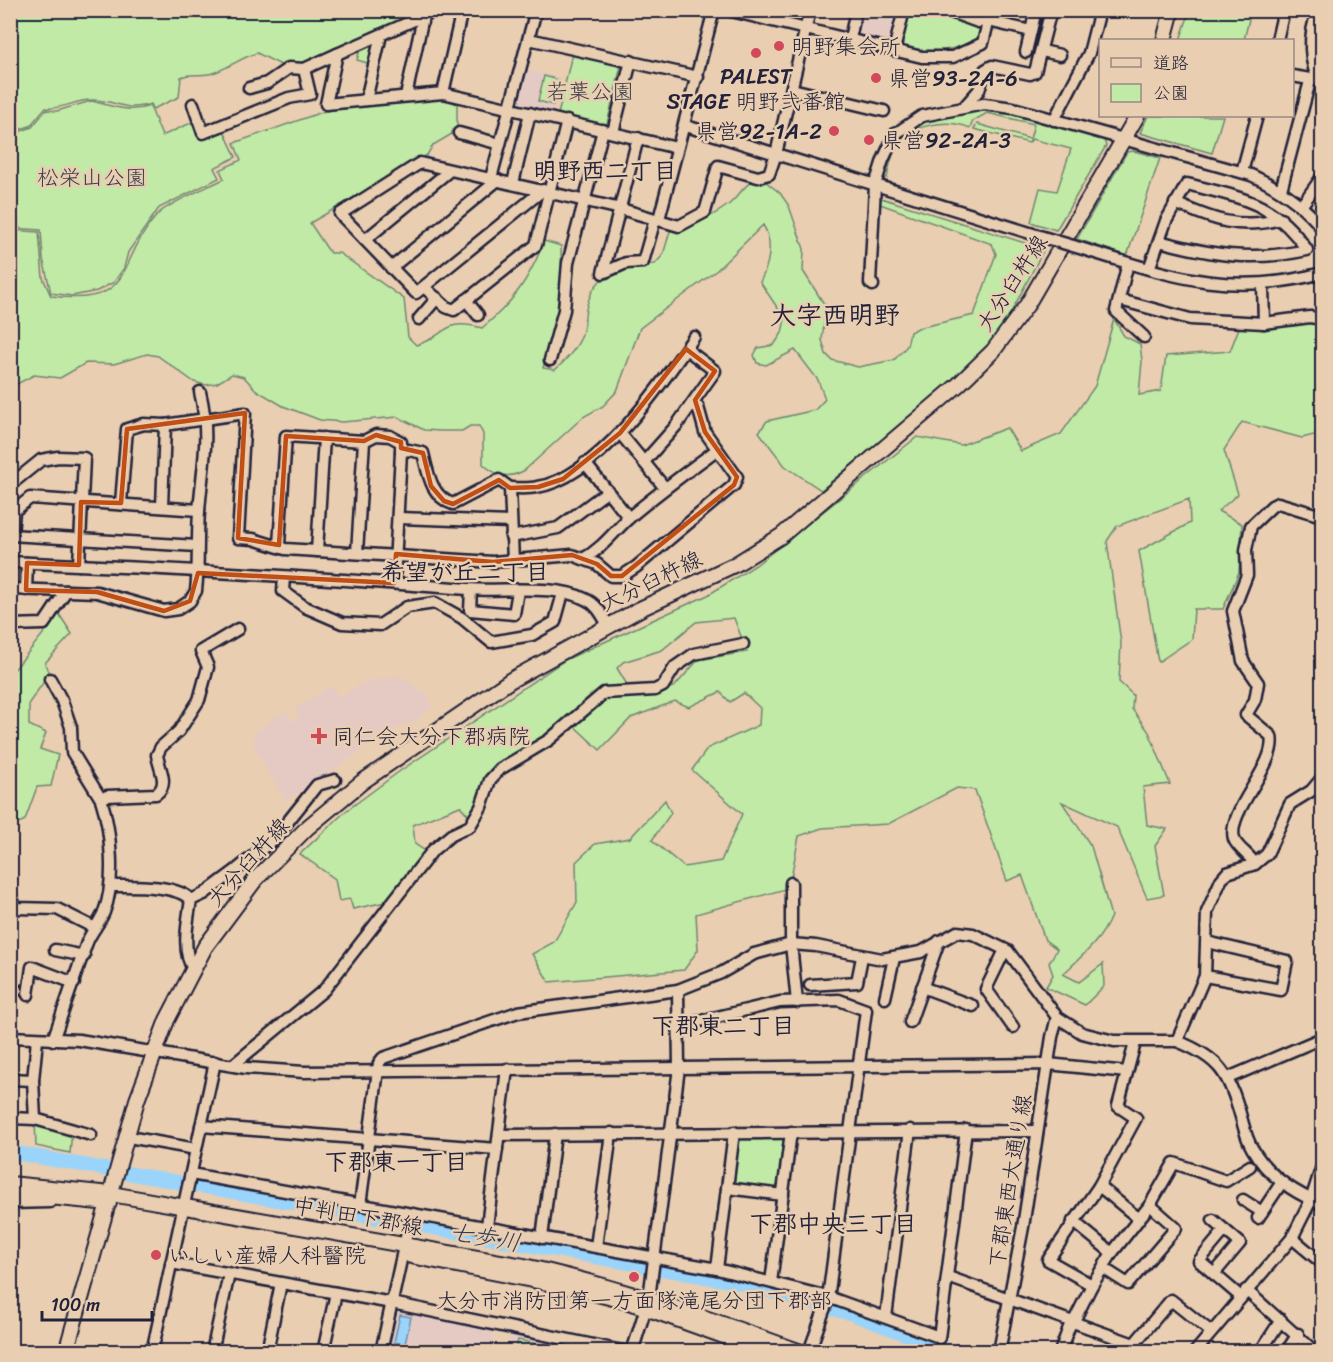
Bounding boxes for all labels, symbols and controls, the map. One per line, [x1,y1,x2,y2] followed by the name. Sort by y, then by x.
[791,27,901,66] place label: 明野集会所
[772,39,786,53] marker: 明野集会所
[1099,39,1294,117] legend
[749,46,763,60] marker: PALEST STAGE 明野弐番館
[1153,47,1189,79] text: 道路
[667,57,845,121] place label: PALEST STAGE 明野弐番館
[888,59,1018,98] place label: 県営93-2A-6
[869,71,883,85] marker: 県営93-2A-6
[546,72,634,111] park label: 若葉公園
[1153,77,1189,109] text: 公園
[695,112,822,151] place label: 県営92-1A-2
[881,121,1011,160] place label: 県営92-2A-3
[827,124,841,138] marker: 県営92-1A-2
[862,133,876,147] marker: 県営92-2A-3
[533,150,677,192] district label: 明野西二丁目
[37,158,147,197] park label: 松栄山公園
[966,226,1058,340] street label: 大分臼杵線
[770,292,900,338] district label: 大字西明野
[593,539,709,623] street label: 大分臼杵線
[381,551,549,593] district label: 希望が丘二丁目
[332,717,530,756] place label: 同仁会大分下郡病院
[310,727,328,745] marker: 同仁会大分下郡病院
[197,808,299,916] street label: 大分臼杵線
[651,1005,795,1047] district label: 下郡東二丁目
[977,1091,1043,1271] street label: 下郡東西大通り線
[324,1141,468,1183] district label: 下郡東一丁目
[290,1185,426,1247] street label: 中判田下郡線
[749,1203,917,1245] district label: 下郡中央三丁目
[446,1210,524,1264] water label: 七歩川
[168,1236,366,1275] place label: いしい産婦人科醫院
[149,1248,163,1262] marker: いしい産婦人科醫院
[627,1270,641,1284] marker: 大分市消防団第一方面隊滝尾分団下郡部
[436,1281,832,1320] place label: 大分市消防団第一方面隊滝尾分団下郡部
[42,1284,152,1322] scale bar
[51,1289,100,1321] text: 100 m

